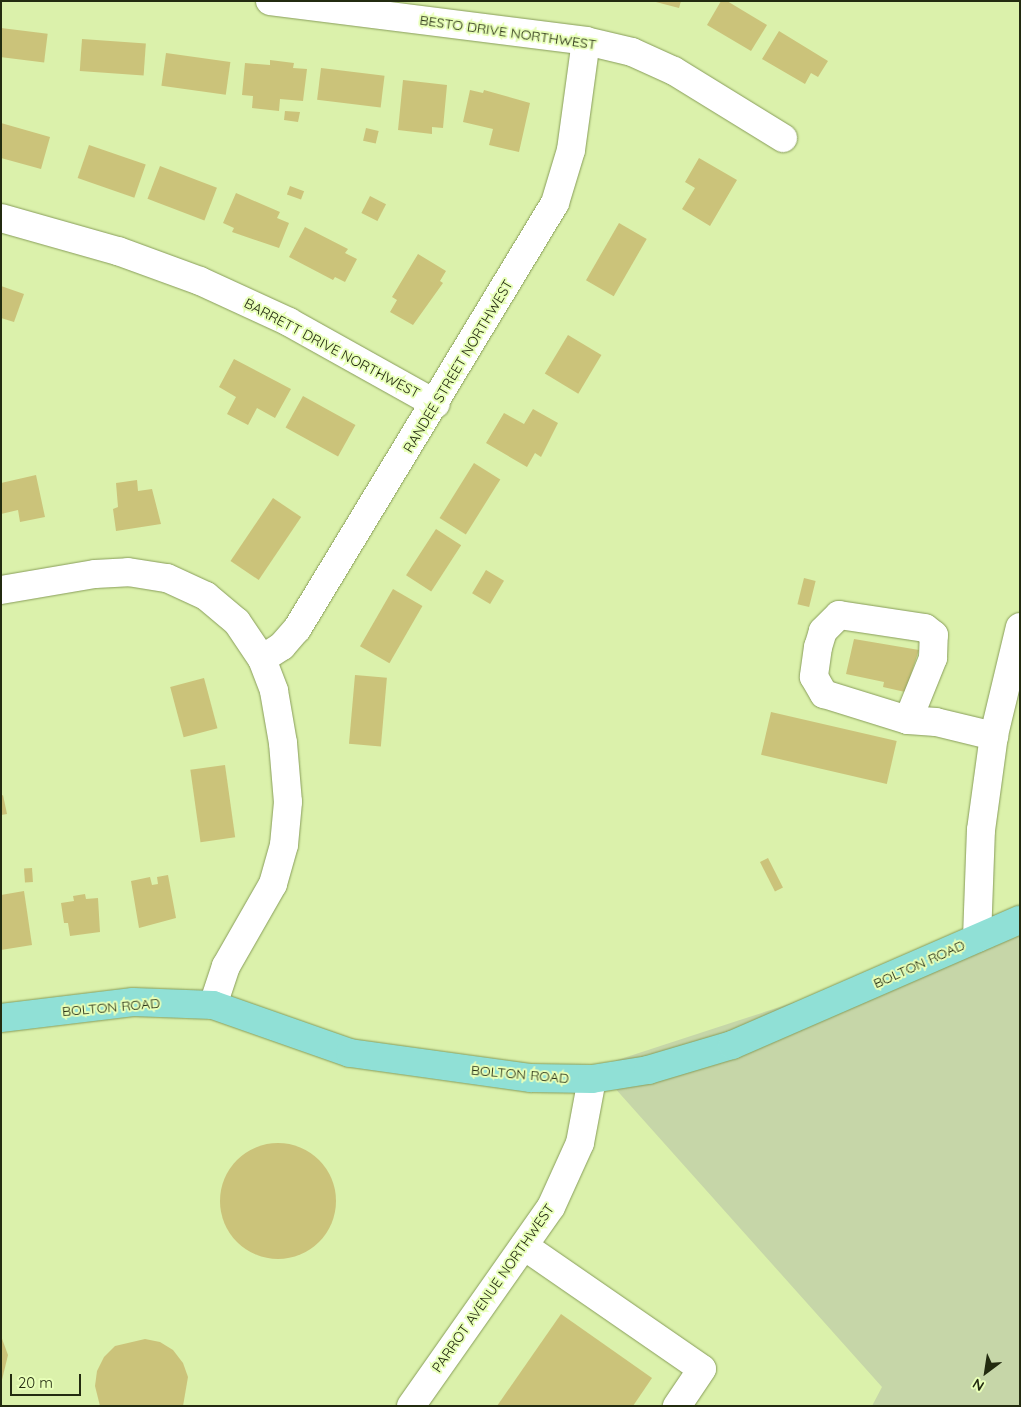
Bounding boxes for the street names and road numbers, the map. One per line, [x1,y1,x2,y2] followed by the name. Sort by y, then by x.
[419,11,597,53] street label: BESTO DRIVE NORTHWEST
[400,277,516,455] street label: RANDEE STREET NORTHWEST
[241,294,423,402] street label: BARRETT DRIVE NORTHWEST
[871,936,967,992] street label: BOLTON ROAD
[61,994,161,1020] street label: BOLTON ROAD
[470,1061,570,1087] street label: BOLTON ROAD
[428,1201,558,1375] street label: PARROT AVENUE NORTHWEST

